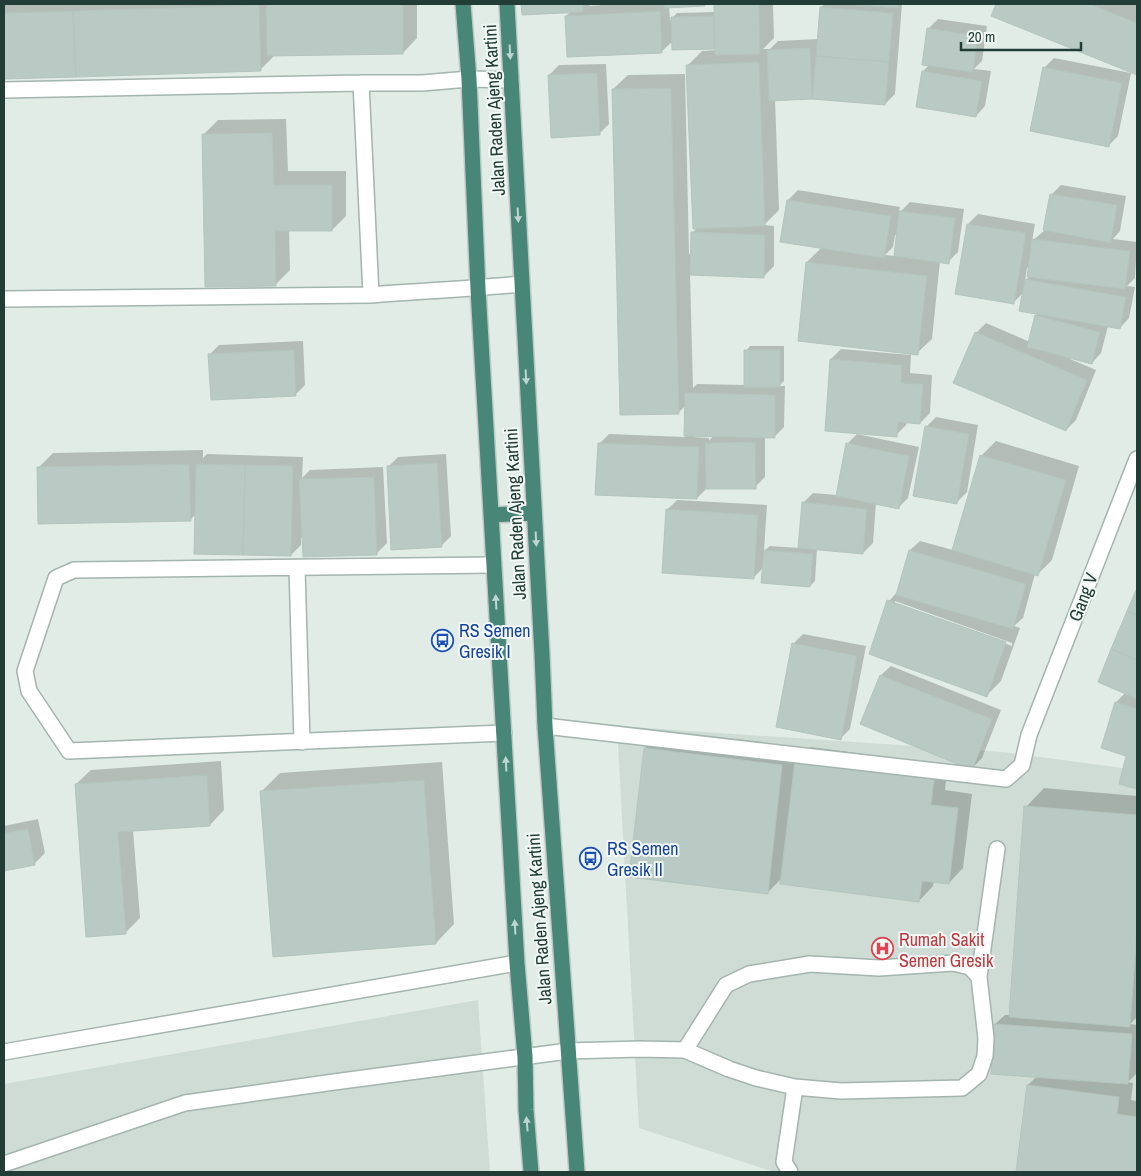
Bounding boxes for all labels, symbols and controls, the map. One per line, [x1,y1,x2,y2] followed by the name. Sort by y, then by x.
[961,20,1081,52] scale bar
[477,24,511,196] street label: Jalan Raden Ajeng Kartini
[968,26,995,47] text: 20 m
[506,45,514,61] one-way arrow
[514,207,522,223] one-way arrow
[523,369,531,385] one-way arrow
[498,428,532,600] street label: Jalan Raden Ajeng Kartini
[532,531,540,547] one-way arrow
[1062,569,1104,625] street label: Gang V
[492,594,500,610] one-way arrow
[459,618,530,664] place label: RS Semen Gresik I
[431,628,455,652] bus stop icon: RS Semen Gresik I
[501,756,509,772] one-way arrow
[521,833,557,1005] street label: Jalan Raden Ajeng Kartini
[607,836,678,882] place label: RS Semen Gresik II
[579,846,603,870] bus stop icon: RS Semen Gresik II
[510,918,518,934] one-way arrow
[899,927,994,973] place label: Rumah Sakit Semen Gresik
[871,937,895,961] hospital icon: Rumah Sakit Semen Gresik
[523,1115,531,1131] one-way arrow

